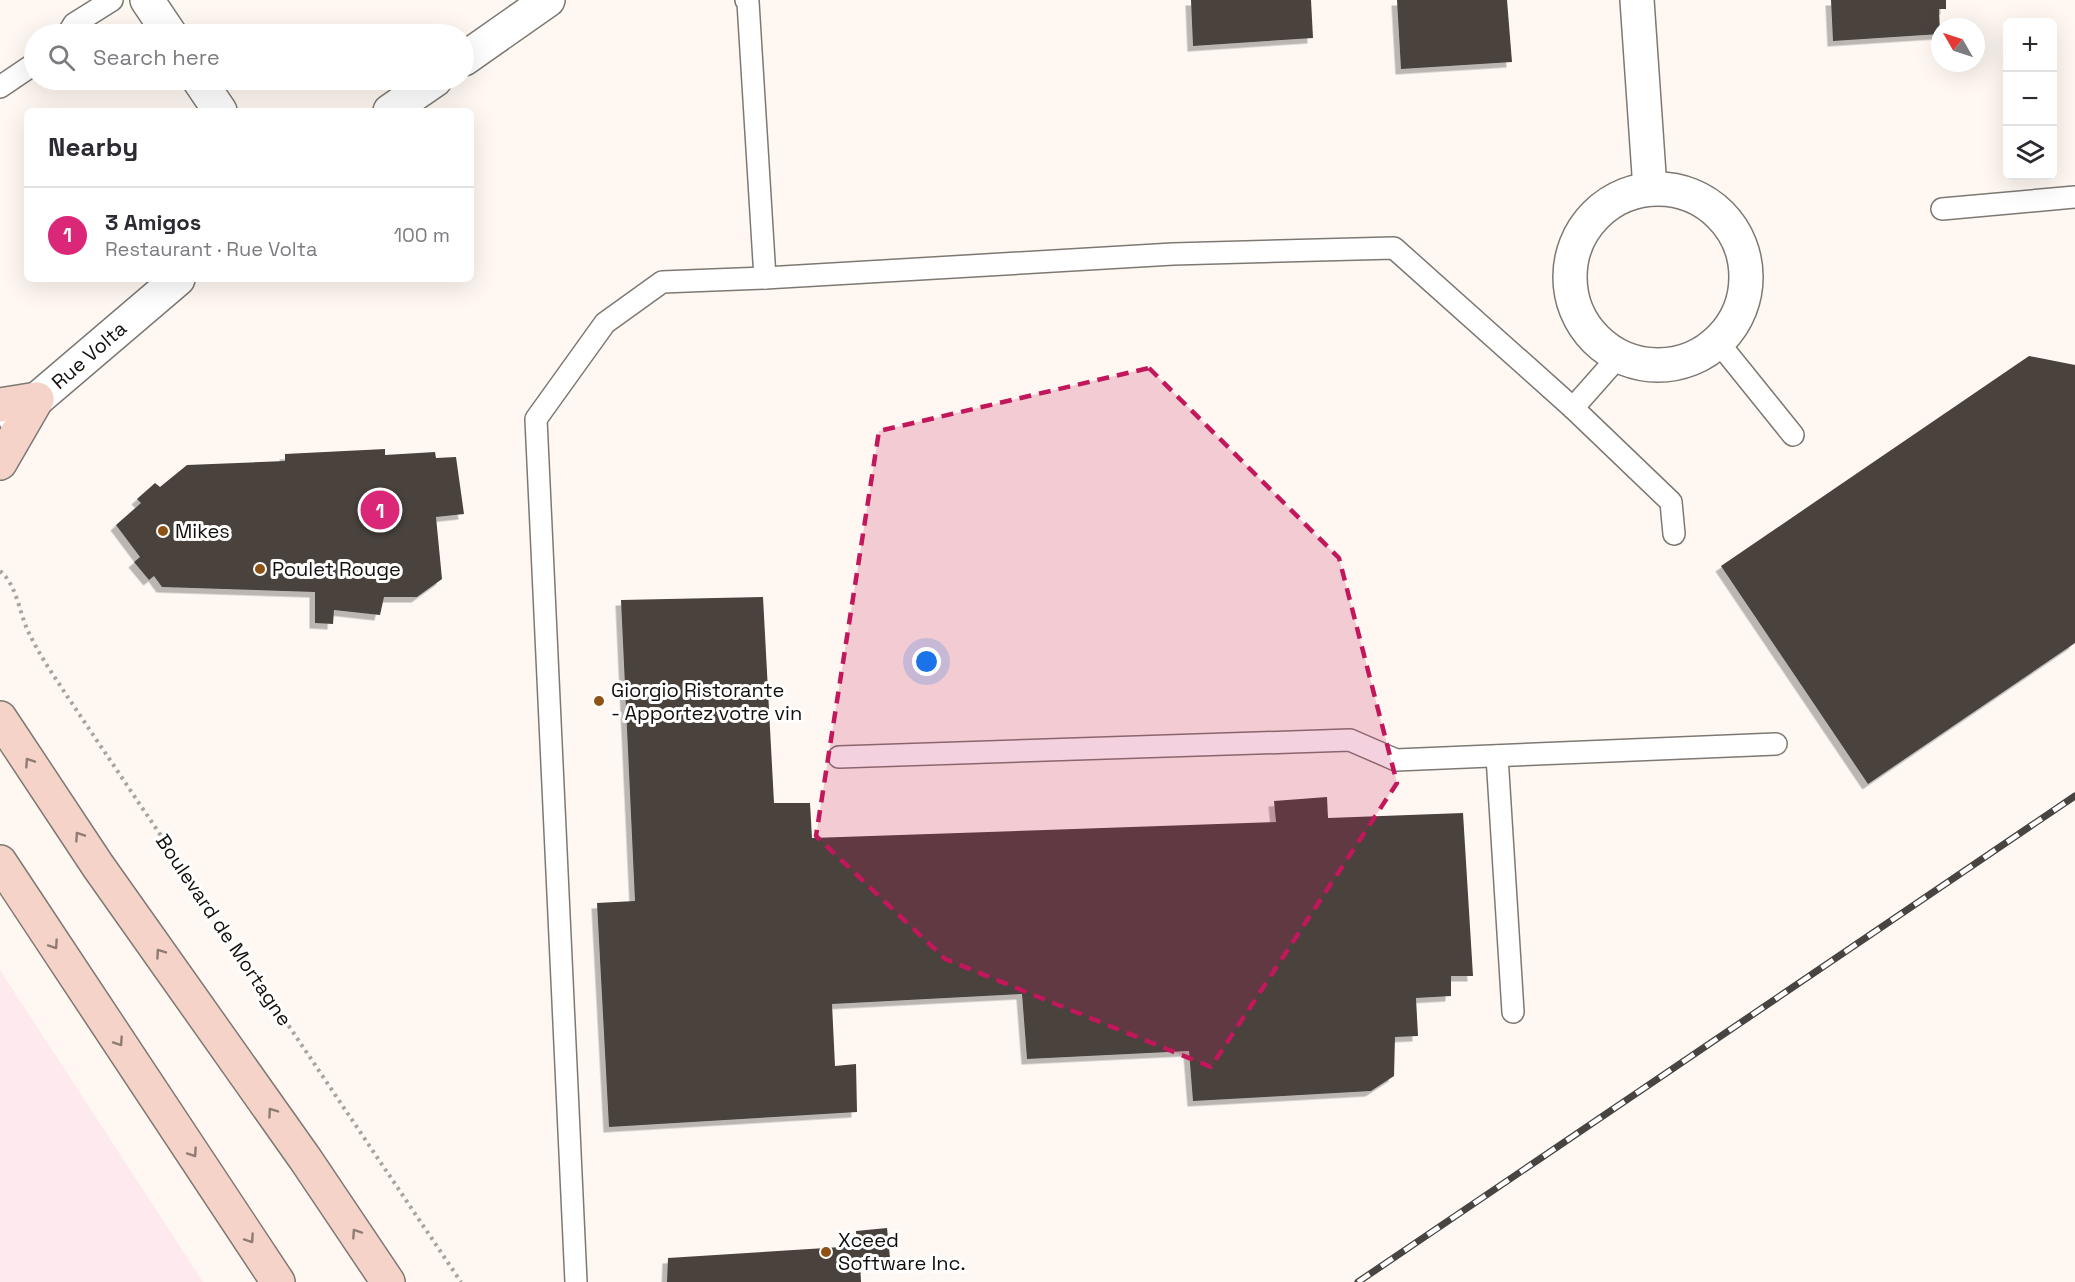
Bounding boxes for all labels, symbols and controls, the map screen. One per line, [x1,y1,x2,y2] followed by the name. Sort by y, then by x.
[1931,18,1985,72] north arrow
[2003,18,2057,180] map controls
[2003,18,2057,72] button: +
[24,24,474,90] search box
[45,41,78,74] icon: search
[93,43,220,71] text: Search here
[2003,72,2057,126] button: −
[2003,126,2057,180] button: layers
[48,130,138,164] text: Nearby
[105,208,201,236] text: 3 Amigos
[63,222,72,248] text: 1
[394,222,450,248] text: 100 m
[105,236,317,262] text: Restaurant · Rue Volta
[46,315,132,395] street label: Rue Volta
[360,488,400,532] pin: 1
[175,518,230,544] place label: Mikes
[156,524,170,538] marker: Mikes
[272,556,401,582] place label: Poulet Rouge
[253,562,267,576] marker: Poulet Rouge
[912,647,941,676] your location
[611,677,802,726] place label: Giorgio Ristorante - Apportez votre vin
[592,694,606,708] marker: Giorgio Ristorante - Apportez votre vin
[25,758,36,769] one-way arrow
[150,829,298,1031] street label: Boulevard de Mortagne
[75,832,86,843] one-way arrow
[47,939,59,949] one-way arrow
[156,949,167,960] one-way arrow
[112,1035,123,1046] one-way arrow
[269,1108,280,1119] one-way arrow
[185,1147,197,1157] one-way arrow
[838,1227,965,1276] place label: Xceed Software Inc.
[352,1229,363,1240] one-way arrow
[243,1233,254,1244] one-way arrow
[819,1245,833,1259] marker: Xceed Software Inc.

